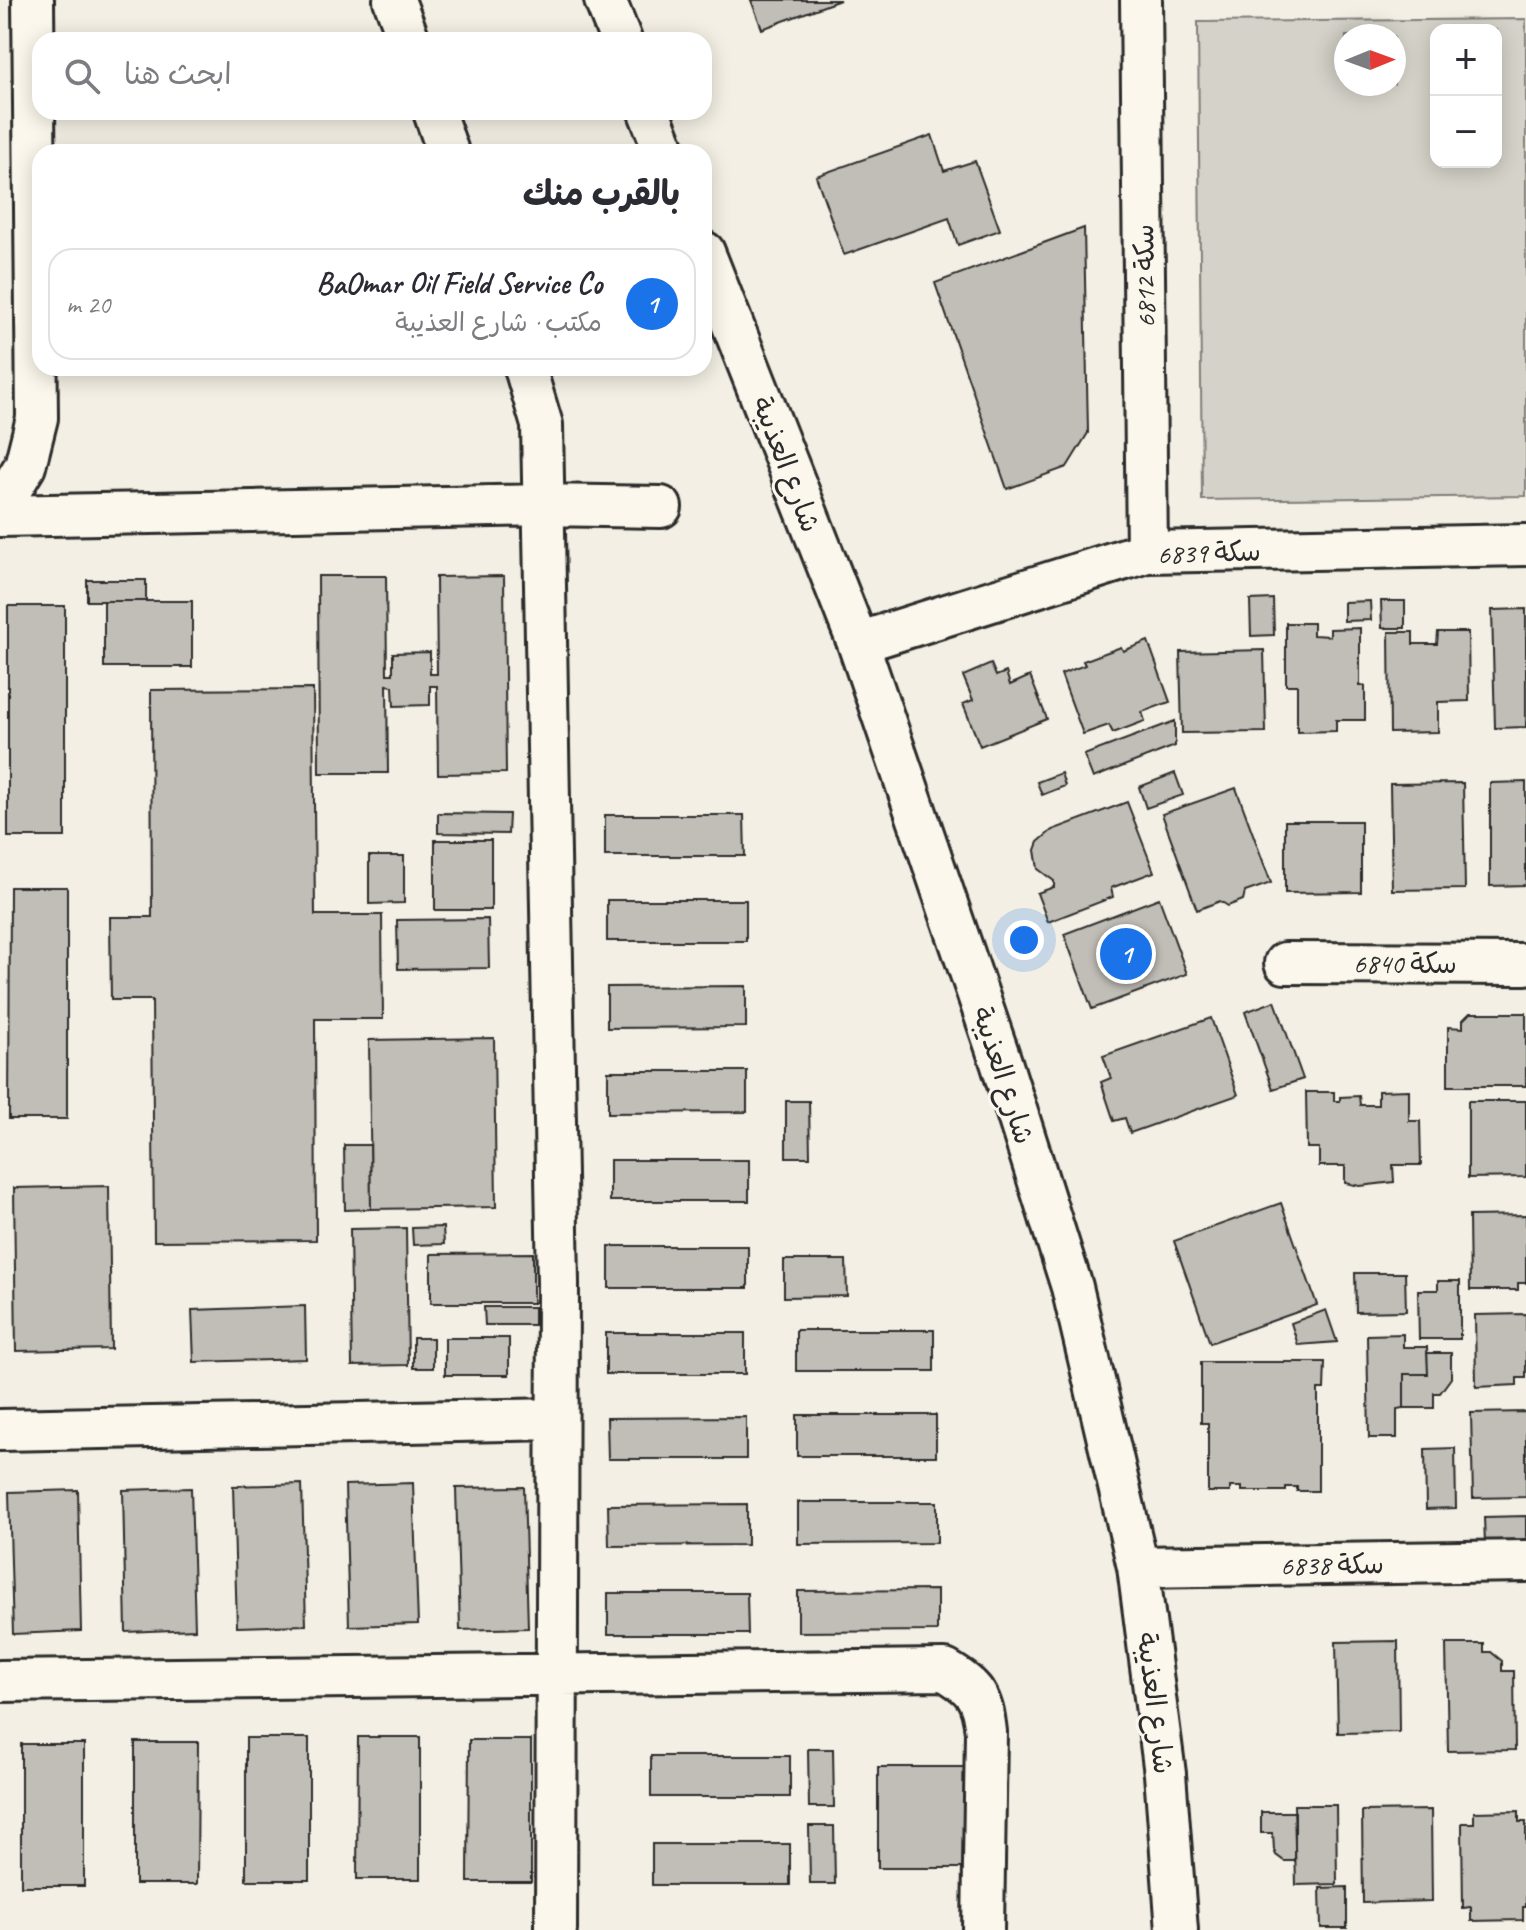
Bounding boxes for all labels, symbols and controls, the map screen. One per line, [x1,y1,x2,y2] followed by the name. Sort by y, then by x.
[1334,24,1406,96] north arrow
[1430,24,1502,168] map controls
[1430,24,1502,96] button: +
[32,32,712,120] search box
[60,54,104,98] icon: search
[124,55,232,93] text: ابحث هنا
[1430,96,1502,168] button: −
[523,172,680,215] text: بالقرب منك
[1126,224,1163,328] street label: سكة 6812
[316,264,602,302] text: BaOmar Oil Field Service Co
[66,288,110,321] text: 20 m
[646,288,658,321] text: 1
[395,306,602,339] text: مكتب · شارع العذيبة
[743,391,828,538] street label: شارع العذيبة
[1157,533,1262,572] street label: سكة 6839
[1004,920,1044,960] your location
[1100,924,1152,984] pin: 1
[1353,946,1457,981] street label: سكة 6840
[963,1002,1042,1149] street label: شارع العذيبة
[1280,1546,1384,1583] street label: سكة 6838
[1127,1630,1182,1776] street label: شارع العذيبة

